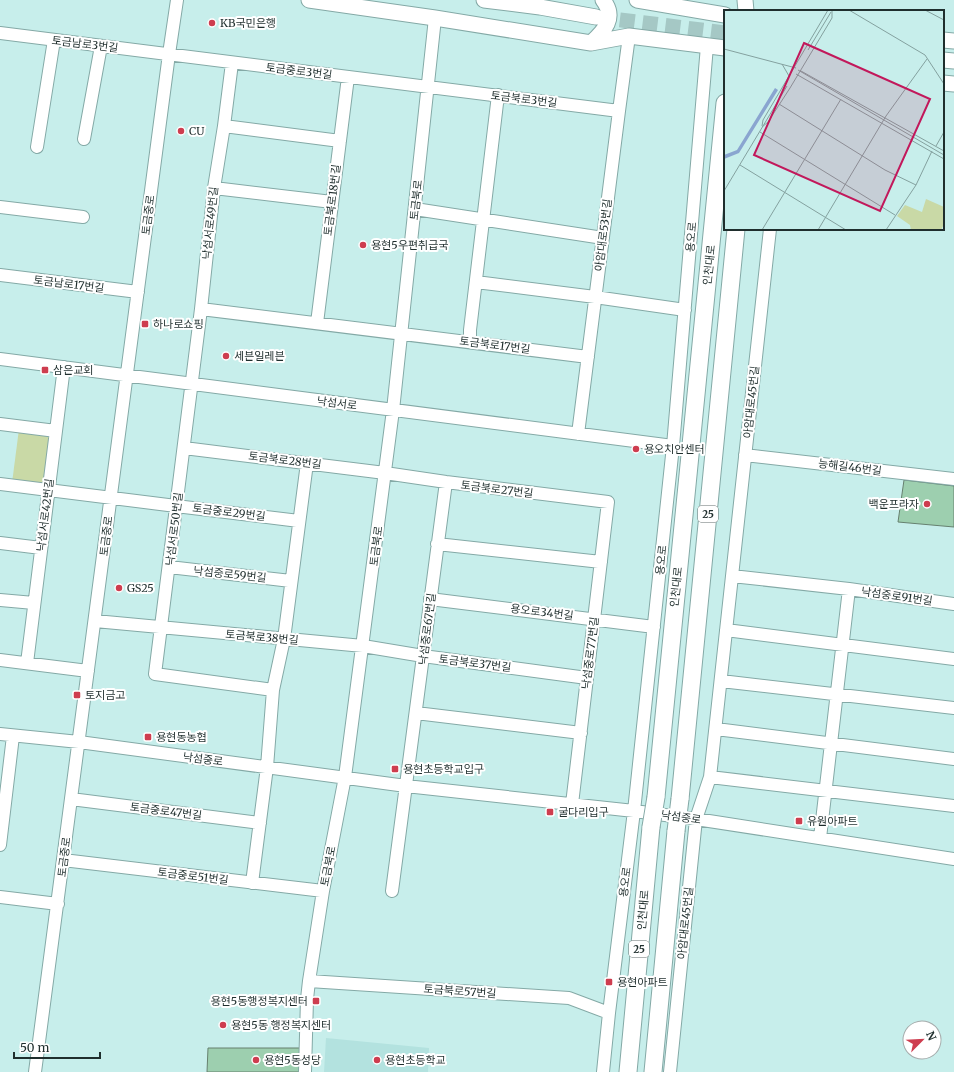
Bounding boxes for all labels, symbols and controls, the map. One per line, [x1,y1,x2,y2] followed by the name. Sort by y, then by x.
[724,10,944,230] inset map
[220,16,276,30] place label: KB국민은행
[207,18,217,28] marker: KB국민은행
[51,33,119,55] street label: 토금남로3번길
[265,60,333,82] street label: 토금중로3번길
[490,88,558,110] street label: 토금북로3번길
[189,124,204,138] place label: CU
[176,126,186,136] marker: CU
[321,163,343,237] street label: 토금북로18번길
[407,179,425,221] street label: 토금북로
[199,186,221,260] street label: 낙섬서로49번길
[139,194,157,236] street label: 토금중로
[592,198,614,272] street label: 아암대로53번길
[683,221,699,253] street label: 용오로
[371,238,448,252] place label: 용현5우편취급국
[358,240,368,250] marker: 용현5우편취급국
[700,244,718,286] street label: 인천대로
[33,273,105,295] street label: 토금남로17번길
[153,317,204,331] place label: 하나로쇼핑
[140,319,150,329] marker: 하나로쇼핑
[459,334,531,356] street label: 토금북로17번길
[234,349,285,363] place label: 세븐일레븐
[221,351,231,361] marker: 세븐일레븐
[53,363,93,377] place label: 삼은교회
[40,365,50,375] marker: 삼은교회
[740,365,762,439] street label: 아암대로45번길
[316,394,358,412] street label: 낙섬서로
[644,442,705,456] place label: 용오치안센터
[631,444,641,454] marker: 용오치안센터
[248,449,322,471] street label: 토금북로28번길
[817,456,883,478] street label: 능해길46번길
[34,478,56,552] street label: 낙섬서로42번길
[460,478,534,500] street label: 토금북로27번길
[163,491,185,567] street label: 낙섬서로50번길
[868,497,919,511] place label: 백운프라자
[922,499,932,509] marker: 백운프라자
[192,501,266,523] street label: 토금중로29번길
[698,506,718,522] road number: 25
[97,515,115,557] street label: 토금중로
[367,525,385,567] street label: 토금북로
[652,544,670,576] street label: 용오로
[193,563,267,585] street label: 낙섬중로59번길
[667,566,685,608] street label: 인천대로
[127,581,154,595] place label: GS25
[114,583,124,593] marker: GS25
[860,584,934,608] street label: 낙섬중로91번길
[416,592,438,666] street label: 낙섬중로67번길
[510,601,574,623] street label: 용오로34번길
[579,616,601,690] street label: 낙섬중로77번길
[225,627,299,647] street label: 토금북로38번길
[438,652,512,674] street label: 토금북로37번길
[85,688,125,702] place label: 토지금고
[72,690,82,700] marker: 토지금고
[156,730,207,744] place label: 용현동농협
[143,732,153,742] marker: 용현동농협
[182,750,224,768] street label: 낙섬중로
[403,762,484,776] place label: 용현초등학교입구
[390,764,400,774] marker: 용현초등학교입구
[129,800,203,822] street label: 토금중로47번길
[558,805,609,819] place label: 굴다리입구
[545,807,555,817] marker: 굴다리입구
[660,807,702,827] street label: 낙섬중로
[807,814,858,828] place label: 유원아파트
[794,816,804,826] marker: 유원아파트
[55,836,73,878] street label: 토금중로
[317,845,339,887] street label: 토금북로
[157,865,229,887] street label: 토금중로51번길
[616,866,634,898] street label: 용오로
[674,886,696,960] street label: 아암대로45번길
[634,889,652,931] street label: 인천대로
[629,941,649,957] road number: 25
[617,975,668,989] place label: 용현아파트
[604,977,614,987] marker: 용현아파트
[423,981,497,1001] street label: 토금북로57번길
[210,994,308,1008] place label: 용현5동행정복지센터
[311,996,321,1006] marker: 용현5동행정복지센터
[231,1018,331,1032] place label: 용현5동 행정복지센터
[218,1020,228,1030] marker: 용현5동 행정복지센터
[902,1020,942,1060] north arrow
[923,1029,939,1043] text: N
[14,1034,100,1060] scale bar
[20,1040,49,1055] text: 50 m
[264,1053,321,1067] place label: 용현5동성당
[385,1053,446,1067] place label: 용현초등학교
[251,1055,261,1065] marker: 용현5동성당
[372,1055,382,1065] marker: 용현초등학교

